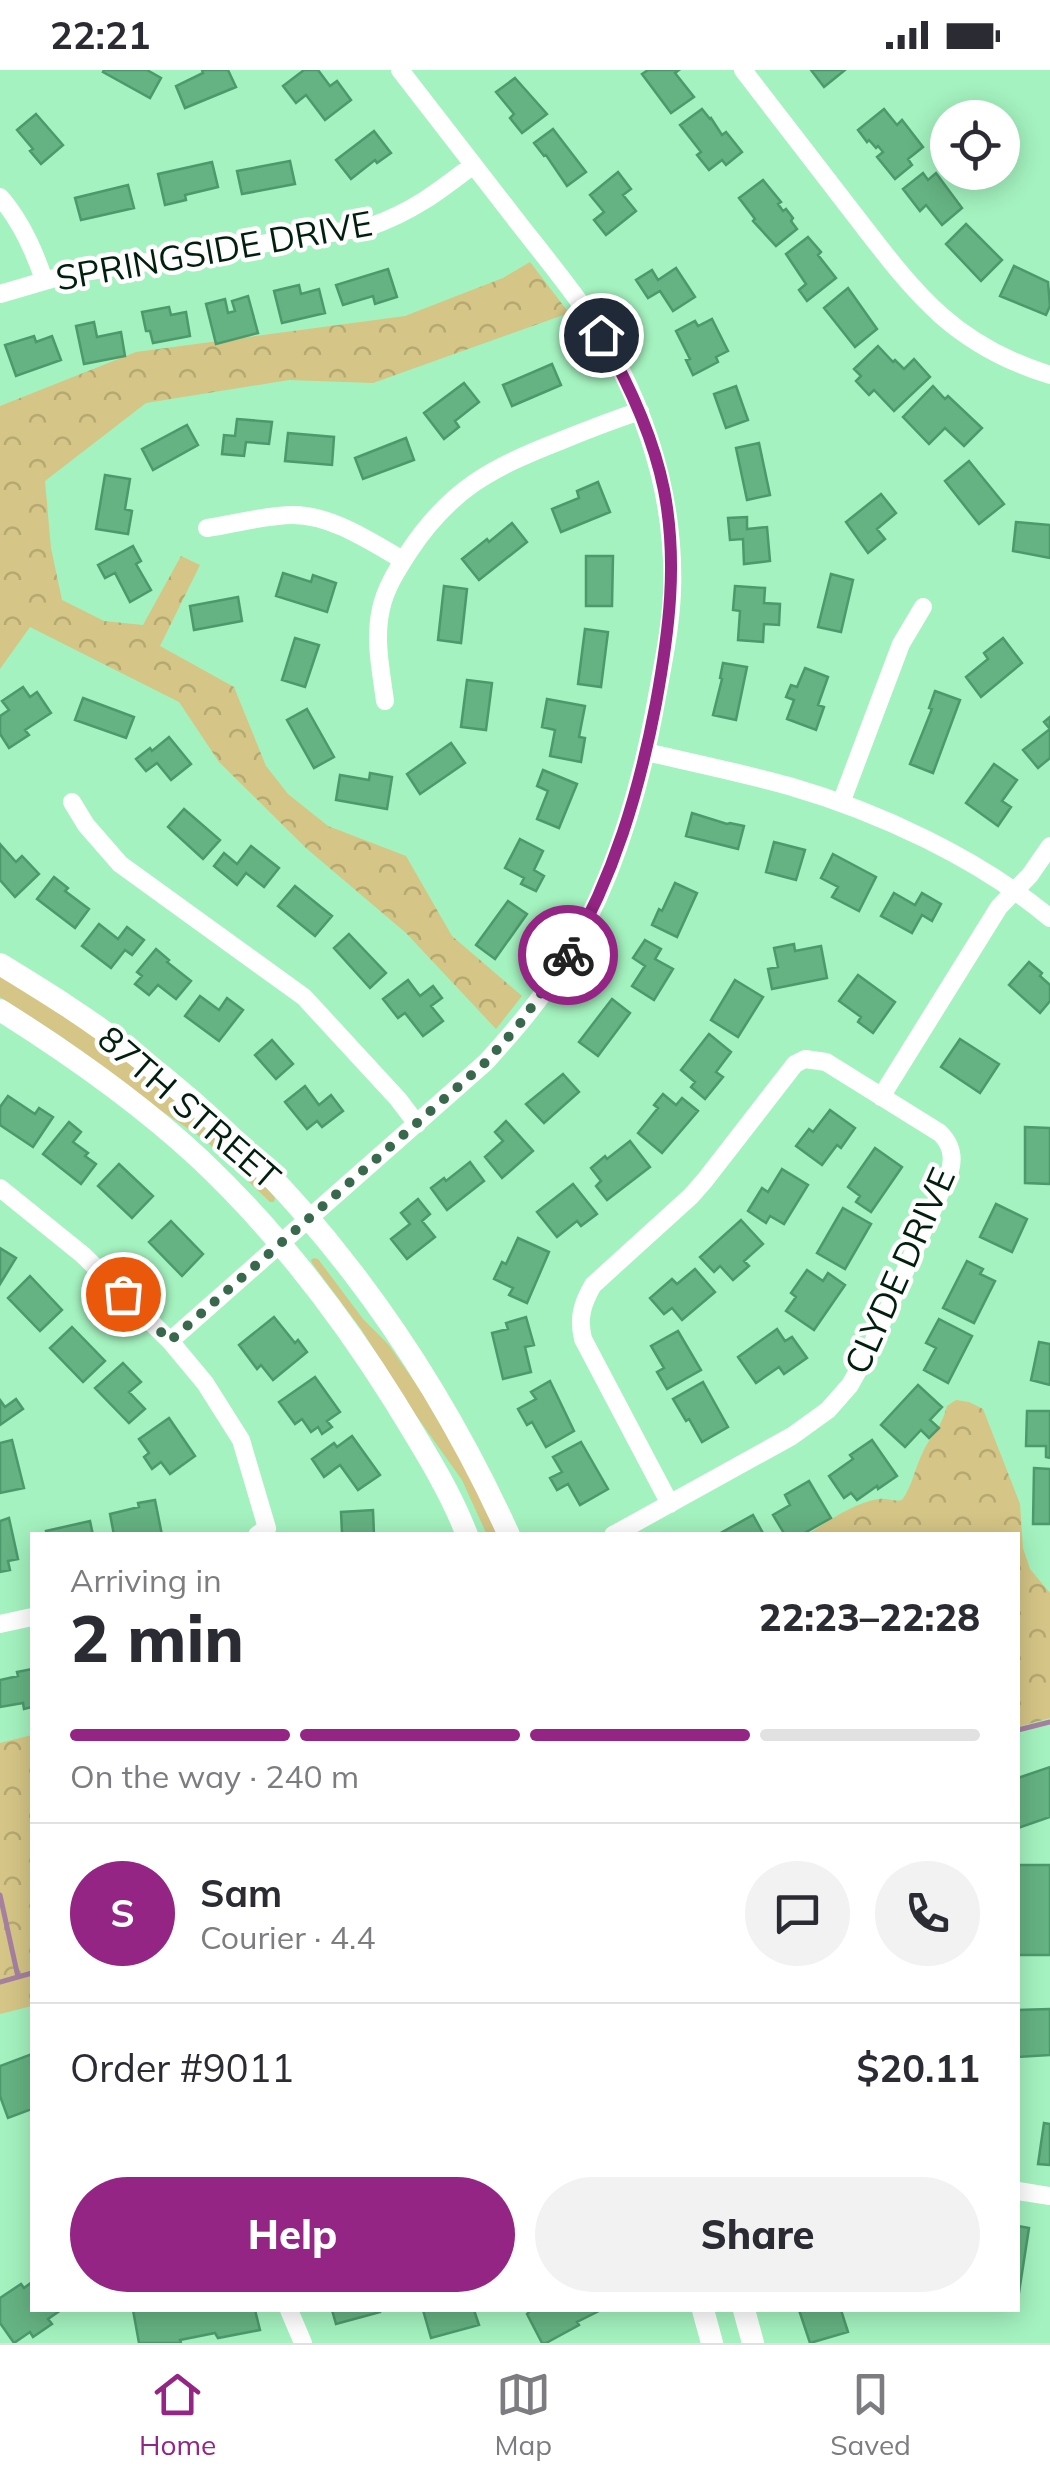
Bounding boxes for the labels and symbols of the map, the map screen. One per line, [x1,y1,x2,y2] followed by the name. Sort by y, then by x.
[52,200,376,300] street label: SPRINGSIDE DRIVE
[559,293,644,378] pin
[518,905,618,1005] courier
[89,1016,290,1199] street label: 87TH STREET
[834,1161,964,1380] street label: CLYDE DRIVE
[81,1252,166,1337] pin

